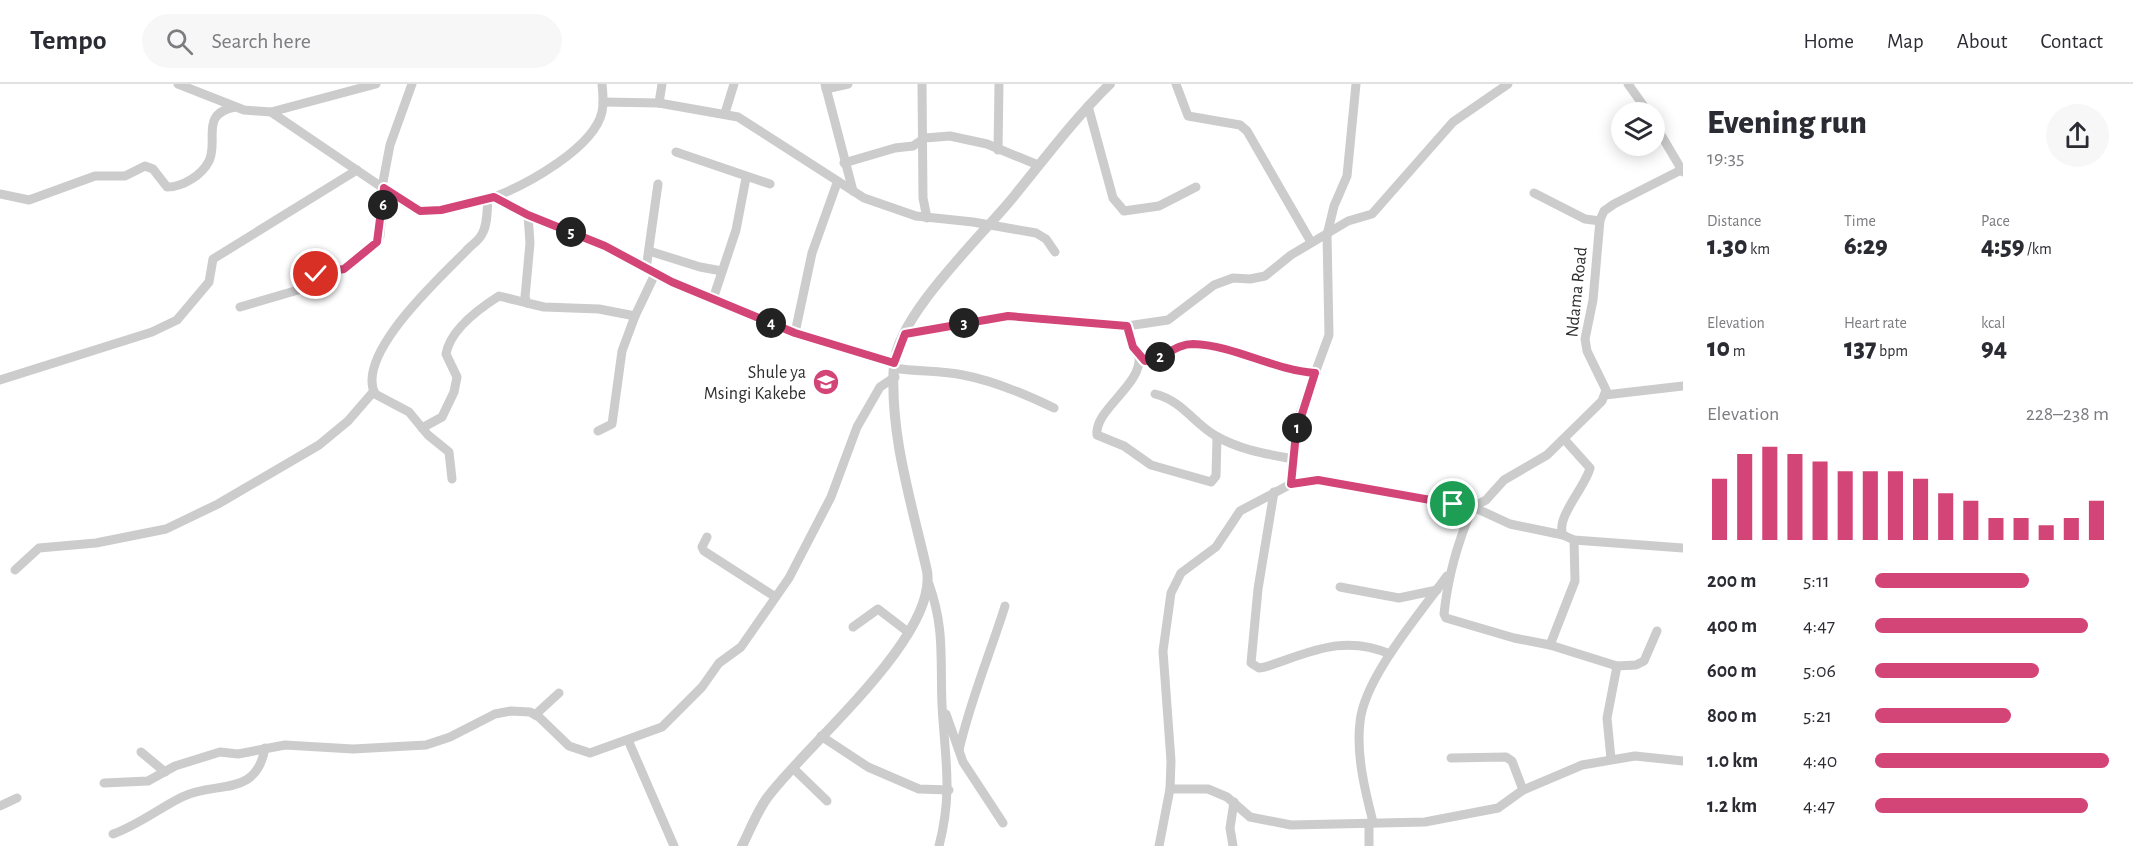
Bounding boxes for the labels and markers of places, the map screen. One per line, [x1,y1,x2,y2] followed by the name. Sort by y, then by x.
[368,190,398,220] pin: 6
[556,217,586,247] pin: 5
[290,248,341,299] pin
[756,308,786,338] pin: 4
[949,308,979,338] pin: 3
[1145,342,1175,372] pin: 2
[704,364,806,403] place label: Shule ya Msingi Kakebe
[811,367,841,397] school or university icon: Shule ya Msingi Kakebe
[1282,413,1312,443] pin: 1
[1427,478,1478,529] pin

